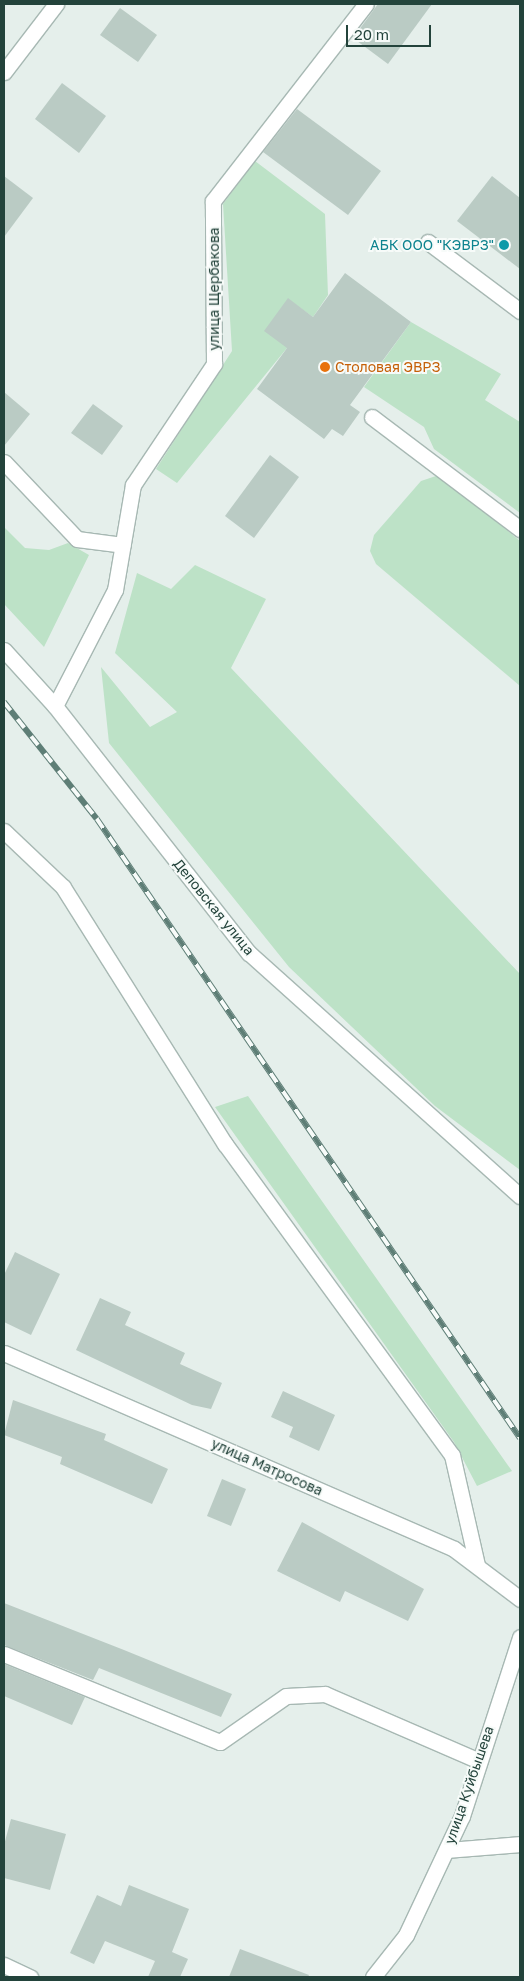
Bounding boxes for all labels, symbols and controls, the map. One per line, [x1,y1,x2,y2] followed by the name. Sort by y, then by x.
[349,15,434,47] scale bar
[354,25,389,43] text: 20 m
[206,227,222,351] street label: улица Щербакова
[370,237,494,253] place label: АБК ООО "КЭВРЗ"
[498,239,510,251] marker: АБК ООО "КЭВРЗ"
[335,359,440,375] place label: Столовая ЭВРЗ
[319,361,331,373] marker: Столовая ЭВРЗ
[170,856,258,958] street label: Деповская улица
[209,1435,325,1499] street label: улица Матросова
[441,1724,497,1846] street label: улица Куйбышева

